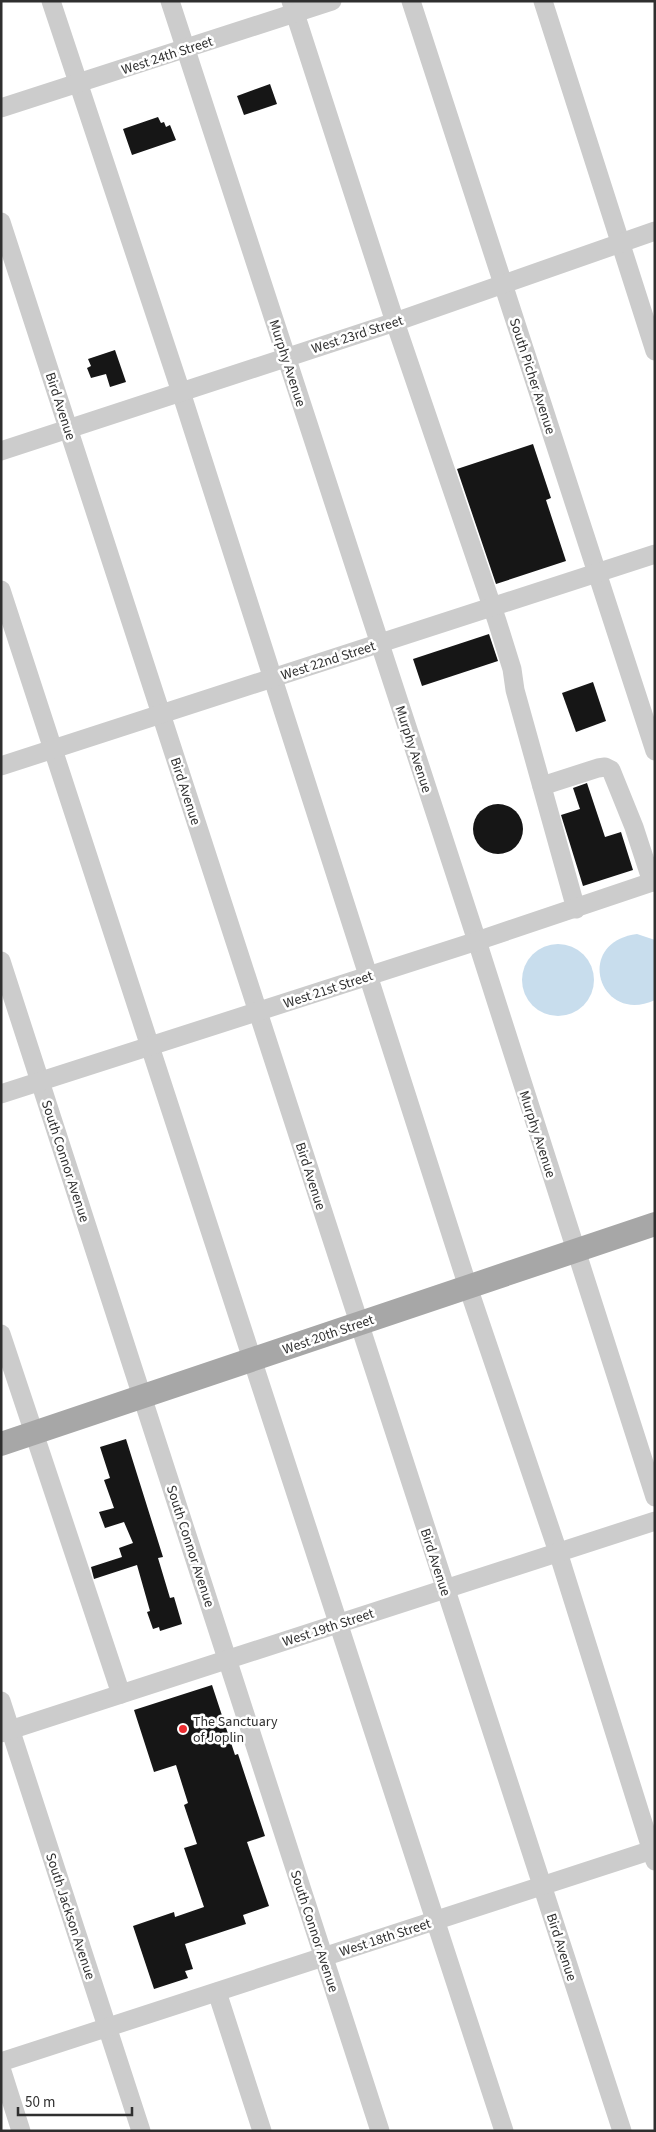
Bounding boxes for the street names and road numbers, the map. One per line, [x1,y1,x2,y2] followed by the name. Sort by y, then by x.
[119,32,216,80] street label: West 24th Street
[309,311,406,359] street label: West 23rd Street
[504,316,560,437] street label: South Picher Avenue
[264,317,311,409] street label: Murphy Avenue
[40,370,80,443] street label: Bird Avenue
[278,636,378,686] street label: West 22nd Street
[390,703,437,795] street label: Murphy Avenue
[165,755,205,828] street label: Bird Avenue
[281,966,376,1014] street label: West 21st Street
[514,1088,561,1180] street label: Murphy Avenue
[36,1098,94,1225] street label: South Connor Avenue
[290,1140,330,1213] street label: Bird Avenue
[280,1310,377,1360] street label: West 20th Street
[161,1483,219,1610] street label: South Connor Avenue
[415,1526,455,1599] street label: Bird Avenue
[280,1604,377,1652] street label: West 19th Street
[40,1850,100,1982] street label: South Jackson Avenue
[285,1868,343,1995] street label: South Connor Avenue
[541,1911,581,1984] street label: Bird Avenue
[337,1914,434,1962] street label: West 18th Street

